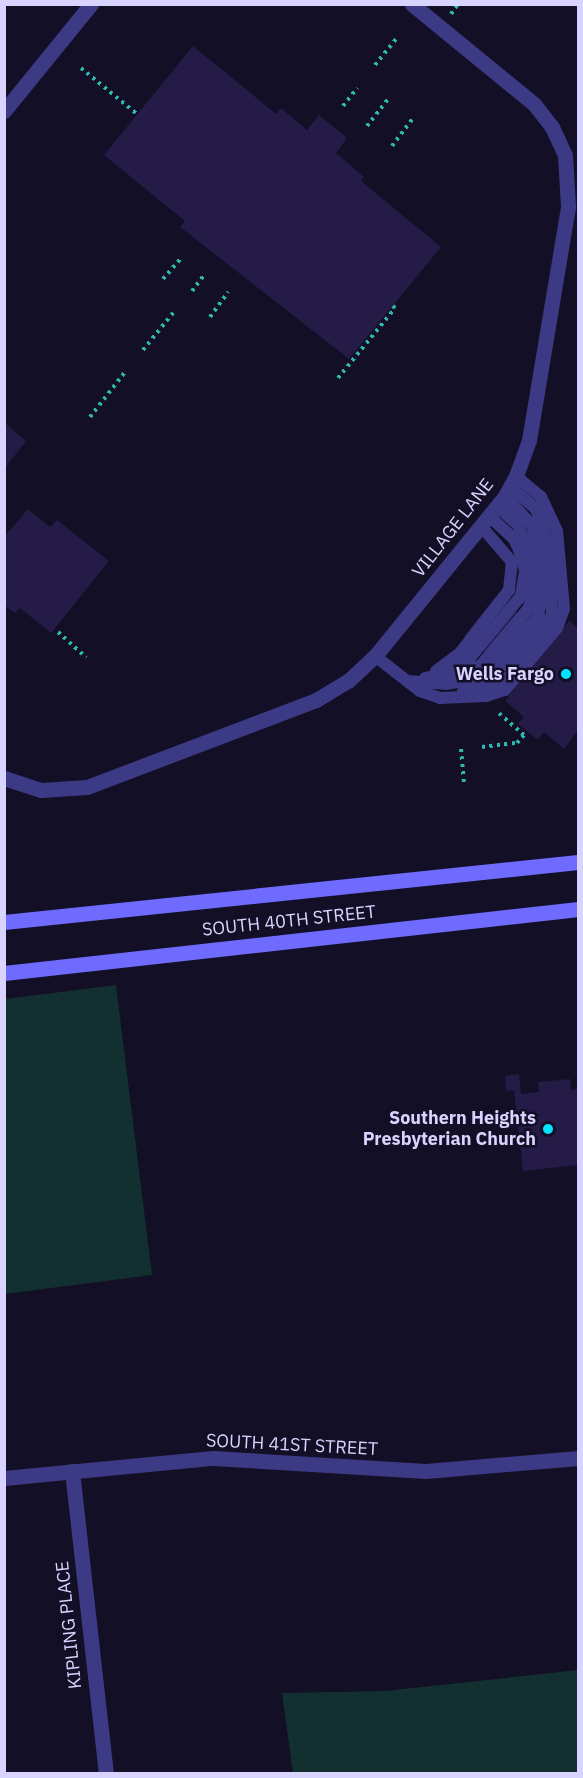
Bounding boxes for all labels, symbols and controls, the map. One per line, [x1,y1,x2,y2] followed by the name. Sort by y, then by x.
[408,474,498,582] street label: VILLAGE LANE
[456,663,554,685] place label: Wells Fargo
[559,667,573,681] marker: Wells Fargo
[201,901,377,941] street label: SOUTH 40TH STREET
[363,1108,536,1150] place label: Southern Heights Presbyterian Church
[541,1122,555,1136] marker: Southern Heights Presbyterian Church
[205,1430,379,1460] street label: SOUTH 41ST STREET
[52,1560,86,1690] street label: KIPLING PLACE

